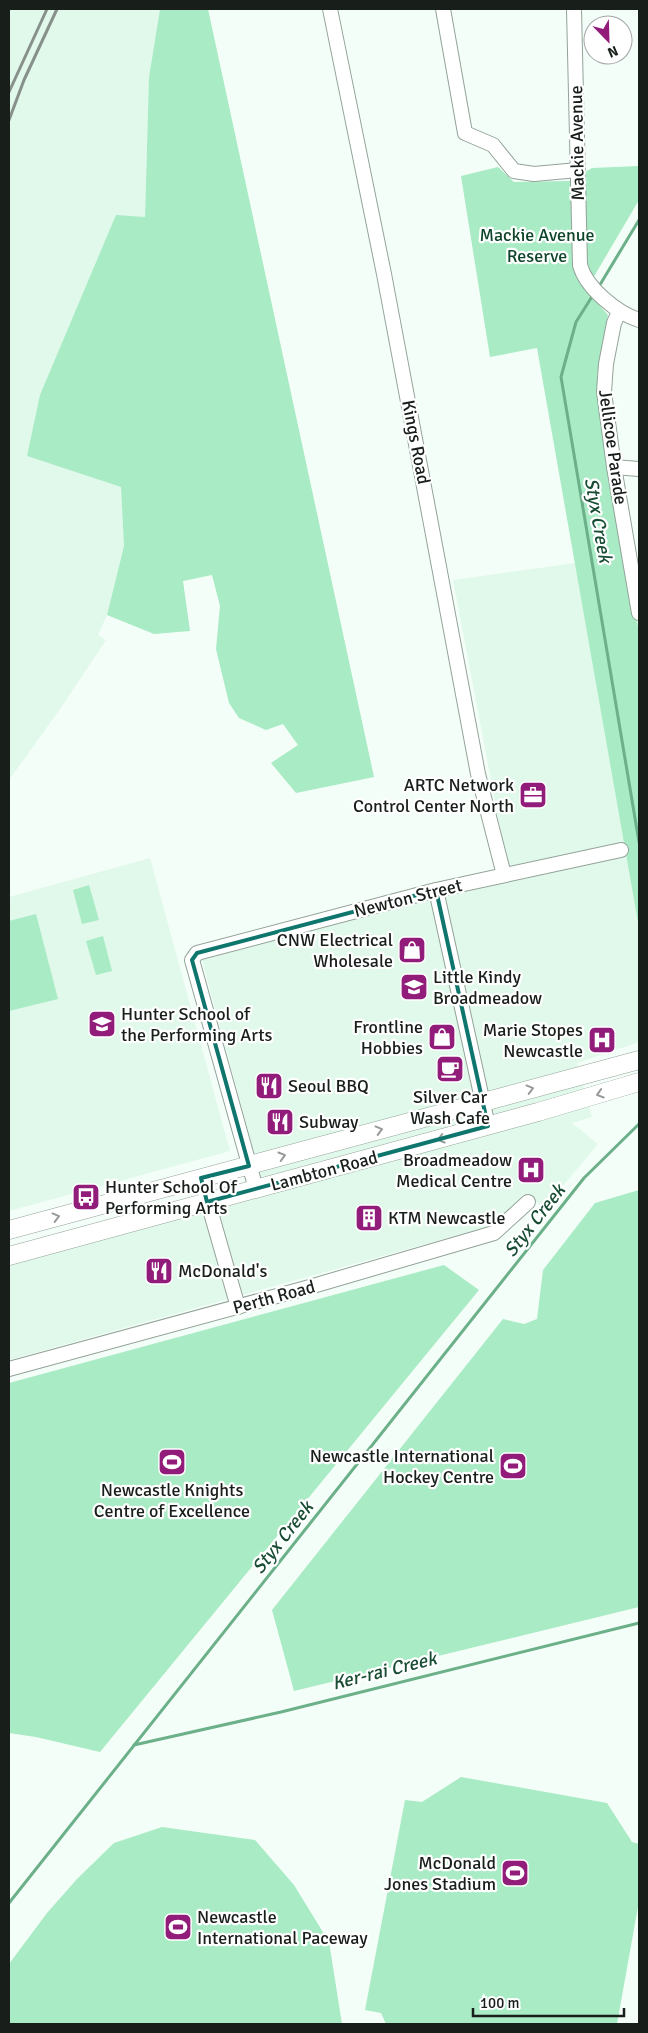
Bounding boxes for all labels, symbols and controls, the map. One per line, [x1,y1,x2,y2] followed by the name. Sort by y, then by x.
[583,15,633,65] north arrow
[605,42,621,61] text: N
[565,85,589,201] street label: Mackie Avenue
[479,224,595,267] park label: Mackie Avenue Reserve
[594,388,632,506] street label: Jellicoe Parade
[397,398,435,486] street label: Kings Road
[579,476,618,566] water label: Styx Creek
[353,774,514,817] place label: ARTC Network Control Center North
[518,780,548,810] office icon: ARTC Network Control Center North
[352,874,464,922] street label: Newton Street
[277,929,393,972] place label: CNW Electrical Wholesale
[397,935,427,965] shop icon: CNW Electrical Wholesale
[433,966,542,1009] place label: Little Kindy Broadmeadow
[399,972,429,1002] school or university icon: Little Kindy Broadmeadow
[121,1003,273,1046] place label: Hunter School of the Performing Arts
[87,1009,117,1039] school or university icon: Hunter School of the Performing Arts
[353,1016,423,1059] place label: Frontline Hobbies
[483,1019,583,1062] place label: Marie Stopes Newcastle
[427,1022,457,1052] shop icon: Frontline Hobbies
[587,1025,617,1055] hospital icon: Marie Stopes Newcastle
[435,1054,465,1084] cafe icon: Silver Car Wash Cafe
[254,1071,284,1101] restaurant icon: Seoul BBQ
[288,1075,369,1097] place label: Seoul BBQ
[525,1085,533,1095] one-way arrow
[410,1086,490,1129] place label: Silver Car Wash Cafe
[596,1088,604,1098] one-way arrow
[265,1107,295,1137] restaurant icon: Subway
[299,1111,359,1133] place label: Subway
[374,1125,383,1136] one-way arrow
[438,1133,446,1143] one-way arrow
[268,1146,380,1196] street label: Lambton Road
[396,1149,512,1192] place label: Broadmeadow Medical Centre
[277,1152,285,1162] one-way arrow
[516,1155,546,1185] hospital icon: Broadmeadow Medical Centre
[105,1176,238,1219] place label: Hunter School Of Performing Arts
[499,1178,572,1262] water label: Styx Creek
[71,1182,101,1212] bus stop icon: Hunter School Of Performing Arts
[354,1203,384,1233] building icon: KTM Newcastle
[388,1207,505,1229] place label: KTM Newcastle
[51,1213,59,1223] one-way arrow
[144,1256,174,1286] restaurant icon: McDonald's
[178,1260,267,1282] place label: McDonald's
[230,1275,318,1319] street label: Perth Road
[310,1445,494,1488] place label: Newcastle International Hockey Centre
[157,1447,187,1477] sports icon: Newcastle Knights Centre of Excellence
[498,1451,528,1481] sports icon: Newcastle International Hockey Centre
[94,1479,250,1522] place label: Newcastle Knights Centre of Excellence
[247,1495,320,1579] water label: Styx Creek
[330,1646,440,1696] water label: Ker-rai Creek
[384,1852,496,1895] place label: McDonald Jones Stadium
[500,1858,530,1888] sports icon: McDonald Jones Stadium
[197,1906,368,1949] place label: Newcastle International Paceway
[163,1912,193,1942] sports icon: Newcastle International Paceway
[473,1986,624,2018] scale bar
[480,1994,520,2012] text: 100 m

